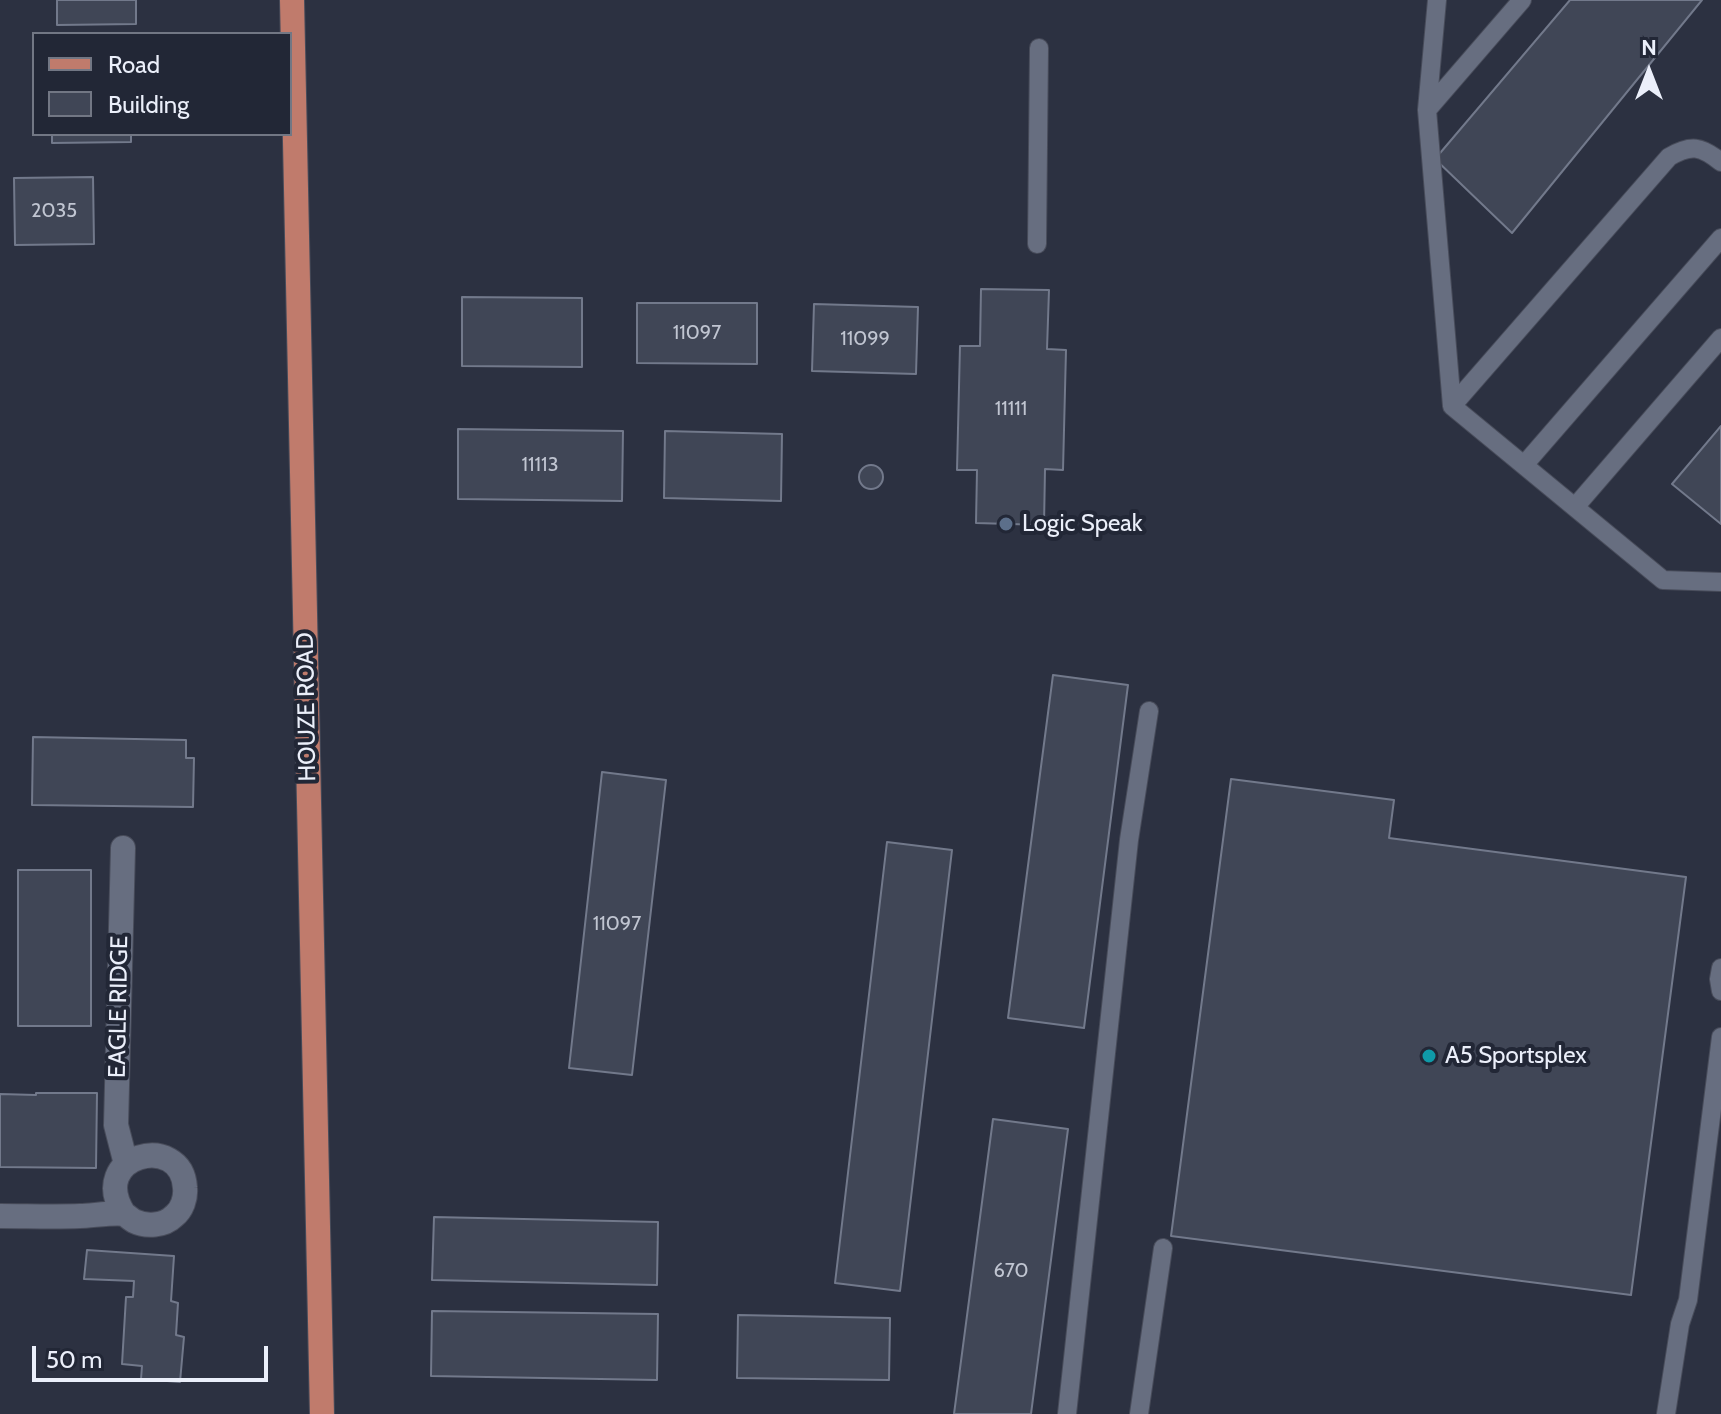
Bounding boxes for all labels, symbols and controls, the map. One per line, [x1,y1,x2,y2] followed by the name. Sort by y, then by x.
[32,32,292,136] legend
[1609,32,1689,112] north arrow
[1641,34,1657,61] text: N
[108,50,160,79] text: Road
[108,90,189,119] text: Building
[31,199,77,223] house number: 2035
[673,321,721,345] house number: 11097
[840,327,890,351] house number: 11099
[995,397,1027,421] house number: 11111
[522,453,558,477] house number: 11113
[1022,510,1143,538] place label: Logic Speak
[997,515,1015,533] marker: Logic Speak
[291,632,323,782] street label: HOUZE ROAD
[593,912,641,936] house number: 11097
[103,936,135,1078] street label: EAGLE RIDGE
[1445,1042,1587,1070] place label: A5 Sportsplex
[1420,1047,1438,1065] marker: A5 Sportsplex
[993,1259,1029,1283] house number: 670
[36,1330,272,1380] scale bar
[46,1345,102,1374] text: 50 m

